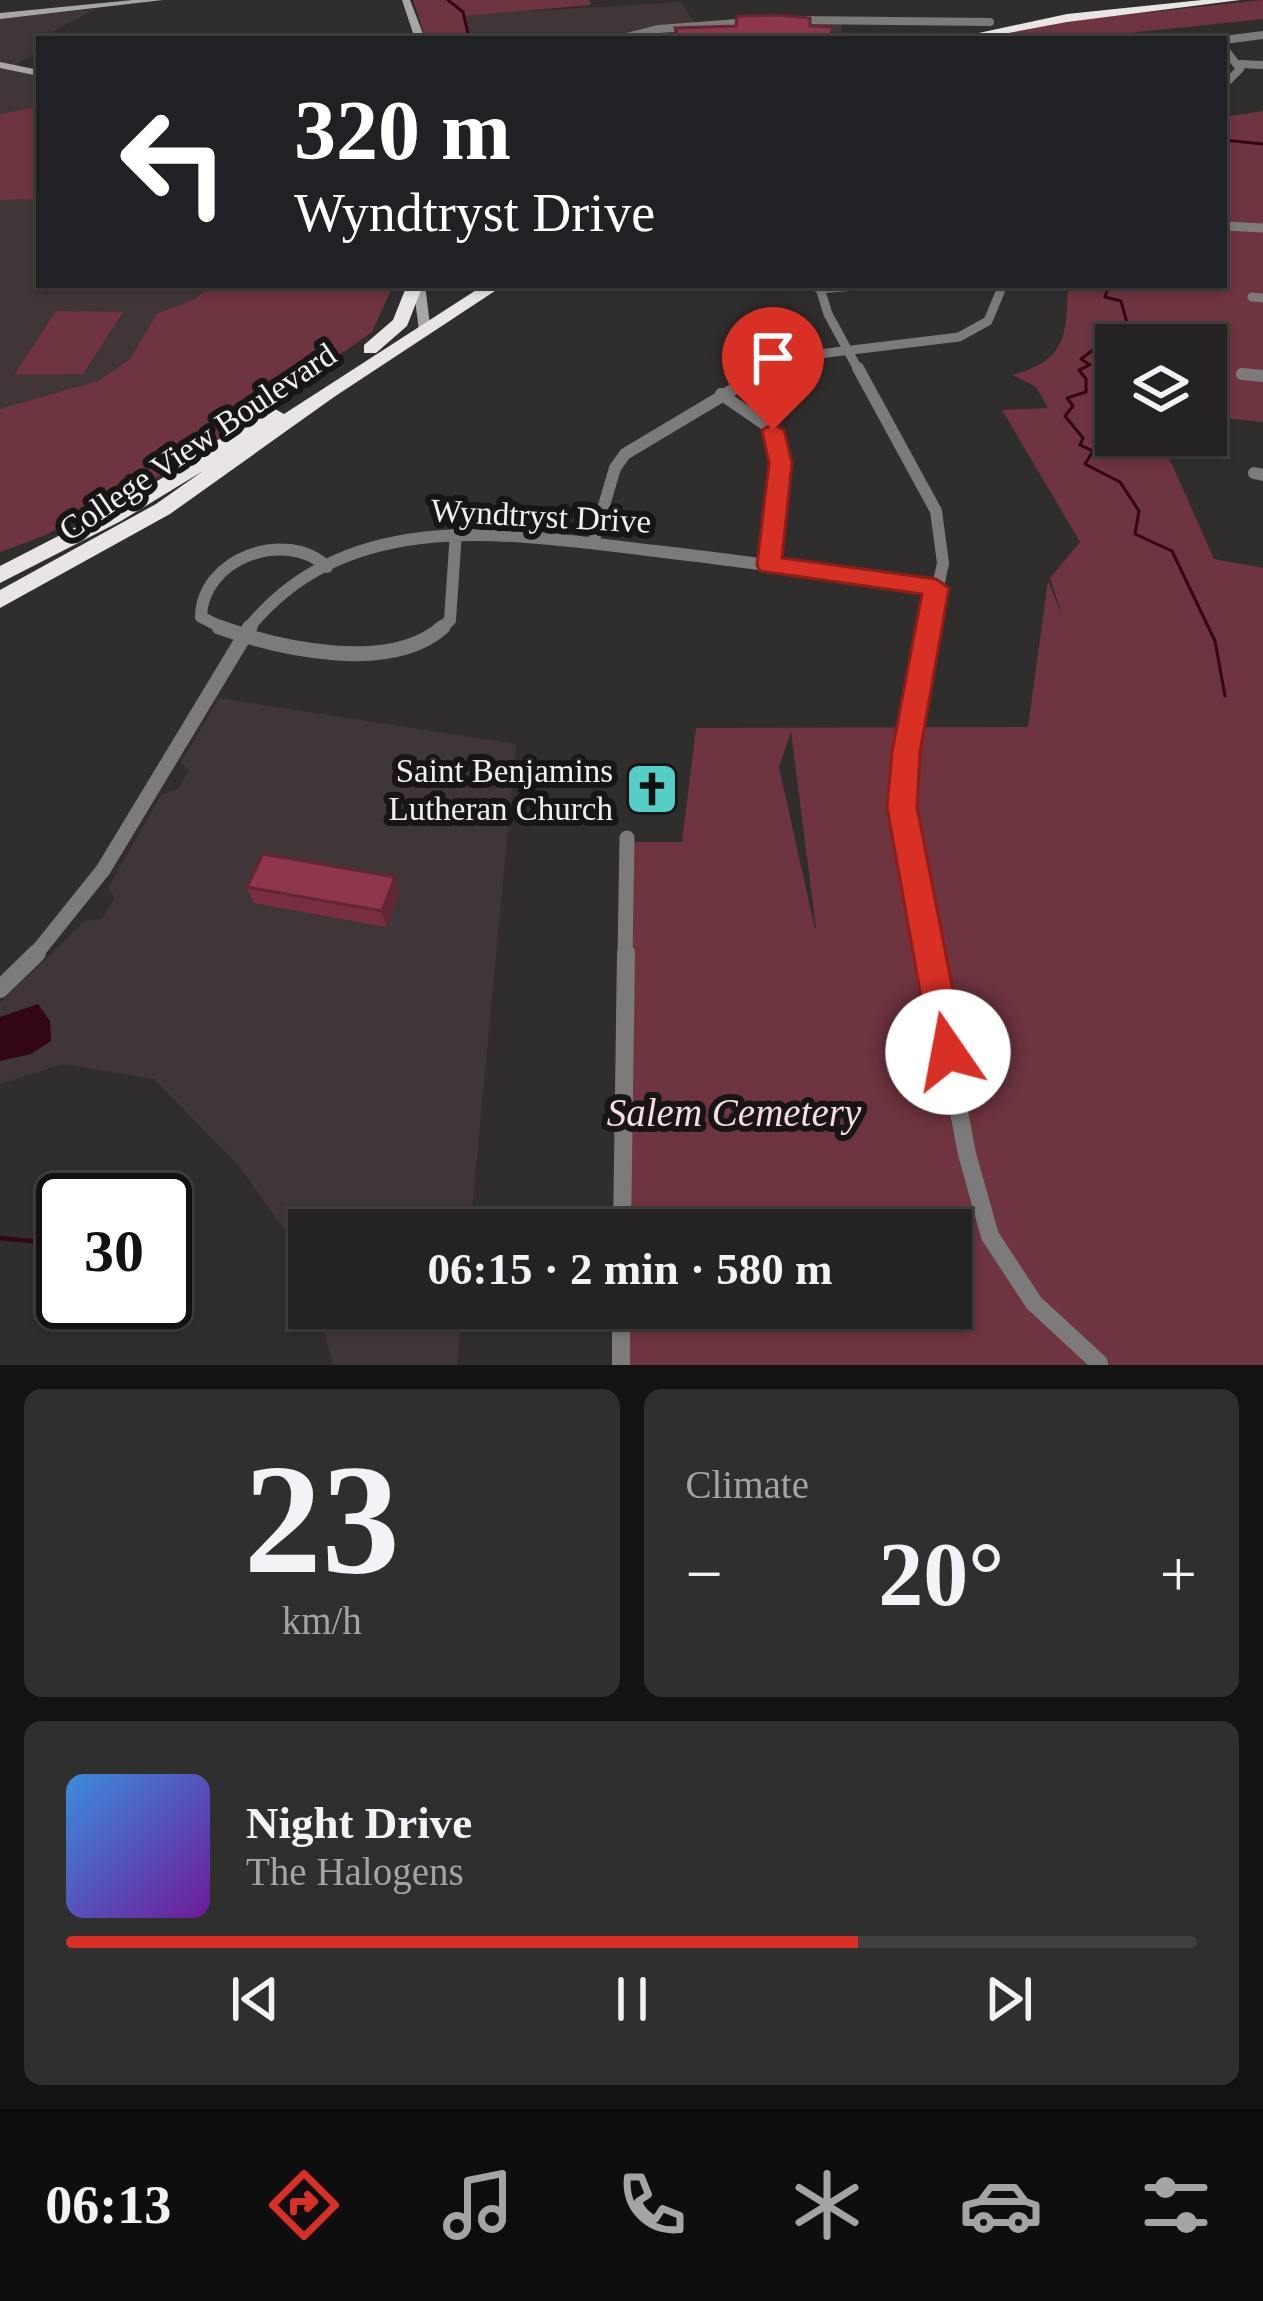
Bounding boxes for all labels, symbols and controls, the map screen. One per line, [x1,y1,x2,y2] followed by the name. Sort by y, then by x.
[96,84,252,240] icon: left
[294,84,511,177] text: 320 m
[294,183,655,243] text: Wyndtryst Drive
[722,307,824,430] pin
[1095,324,1227,456] map controls
[1095,324,1227,456] button: layers
[740,325,806,391] icon: arrive
[53,336,343,548] street label: College View Boulevard
[430,492,652,540] street label: Wyndtryst Drive
[388,753,613,827] place label: Saint Benjamins Lutheran Church
[624,761,680,817] church icon: Saint Benjamins Lutheran Church
[885,989,1011,1115] position arrow
[607,1091,862,1135] park label: Salem Cemetery
[36,1173,192,1329] speed limit sign: 30
[428,1244,833,1294] text: 06:15 · 2 min · 580 m
[244,1433,400,1606] text: 23
[686,1463,809,1506] text: Climate
[878,1525,1004,1624] text: 20°
[686,1537,723,1610] text: −
[1160,1537,1197,1610] text: +
[282,1599,362,1642] text: km/h
[246,1798,472,1848] text: Night Drive
[246,1850,464,1893] text: The Halogens
[222,1966,288,2032] icon: previous
[599,1966,665,2032] icon: pause
[976,1966,1042,2032] icon: next
[262,2163,346,2247] icon: directions
[436,2163,520,2247] icon: music
[610,2163,694,2247] icon: phone
[785,2163,869,2247] icon: climate
[959,2163,1043,2247] icon: car
[1134,2163,1218,2247] icon: filters
[45,2175,171,2235] text: 06:13

